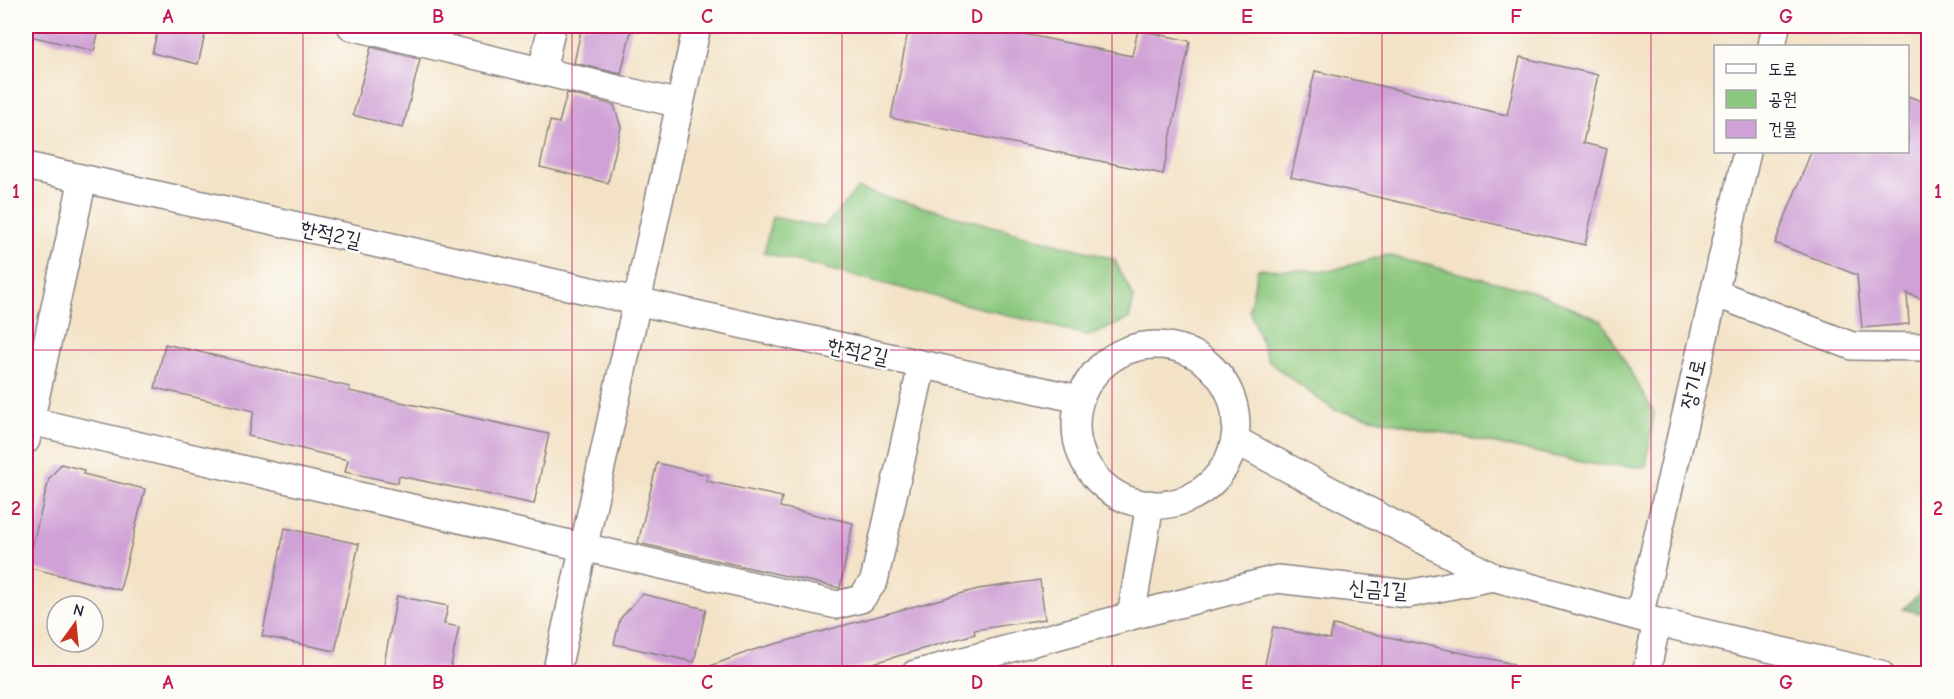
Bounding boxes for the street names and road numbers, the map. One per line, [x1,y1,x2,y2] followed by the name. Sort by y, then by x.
[298,215,364,253] street label: 한적2길
[825,333,891,369] street label: 한적2길
[1676,357,1710,411] street label: 장기로
[1348,575,1408,603] street label: 신금1길

